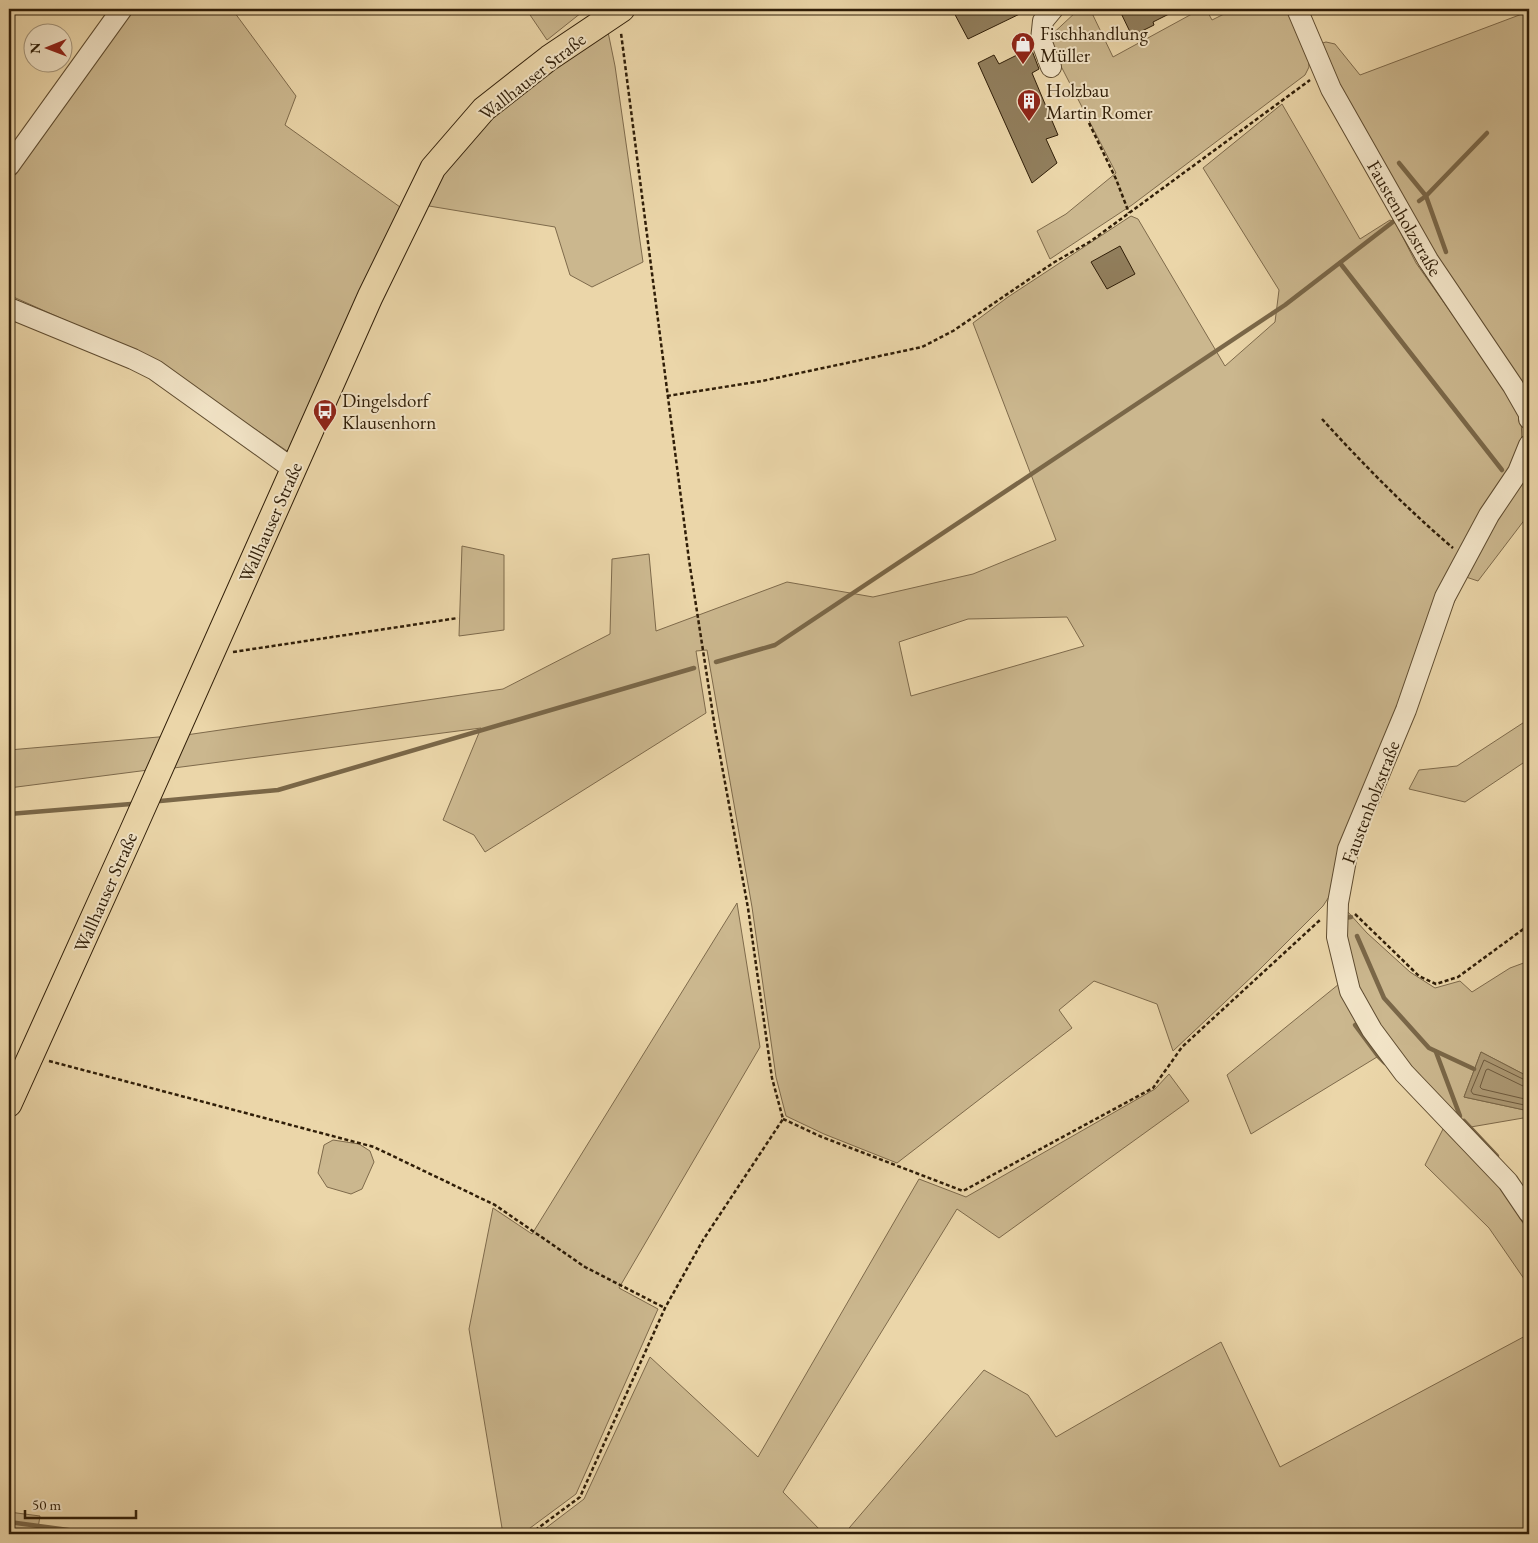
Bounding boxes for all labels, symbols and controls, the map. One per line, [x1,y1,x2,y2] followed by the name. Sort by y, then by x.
[1040,21,1149,68] place label: Fischhandlung Müller
[22,22,72,72] north arrow
[474,27,591,126] street label: Wallhauser Straße
[1010,31,1036,65] shop icon: Fischhandlung Müller
[26,42,44,54] text: N
[1046,78,1153,125] place label: Holzbau Martin Romer
[1016,88,1042,122] building icon: Holzbau Martin Romer
[1361,156,1448,281] street label: Faustenholzstraße
[342,388,436,435] place label: Dingelsdorf Klausenhorn
[312,398,338,432] bus stop icon: Dingelsdorf Klausenhorn
[233,458,308,586] street label: Wallhauser Straße
[1336,737,1405,867] street label: Faustenholzstraße
[68,828,143,956] street label: Wallhauser Straße
[25,1488,136,1520] scale bar
[32,1495,61,1514] text: 50 m

